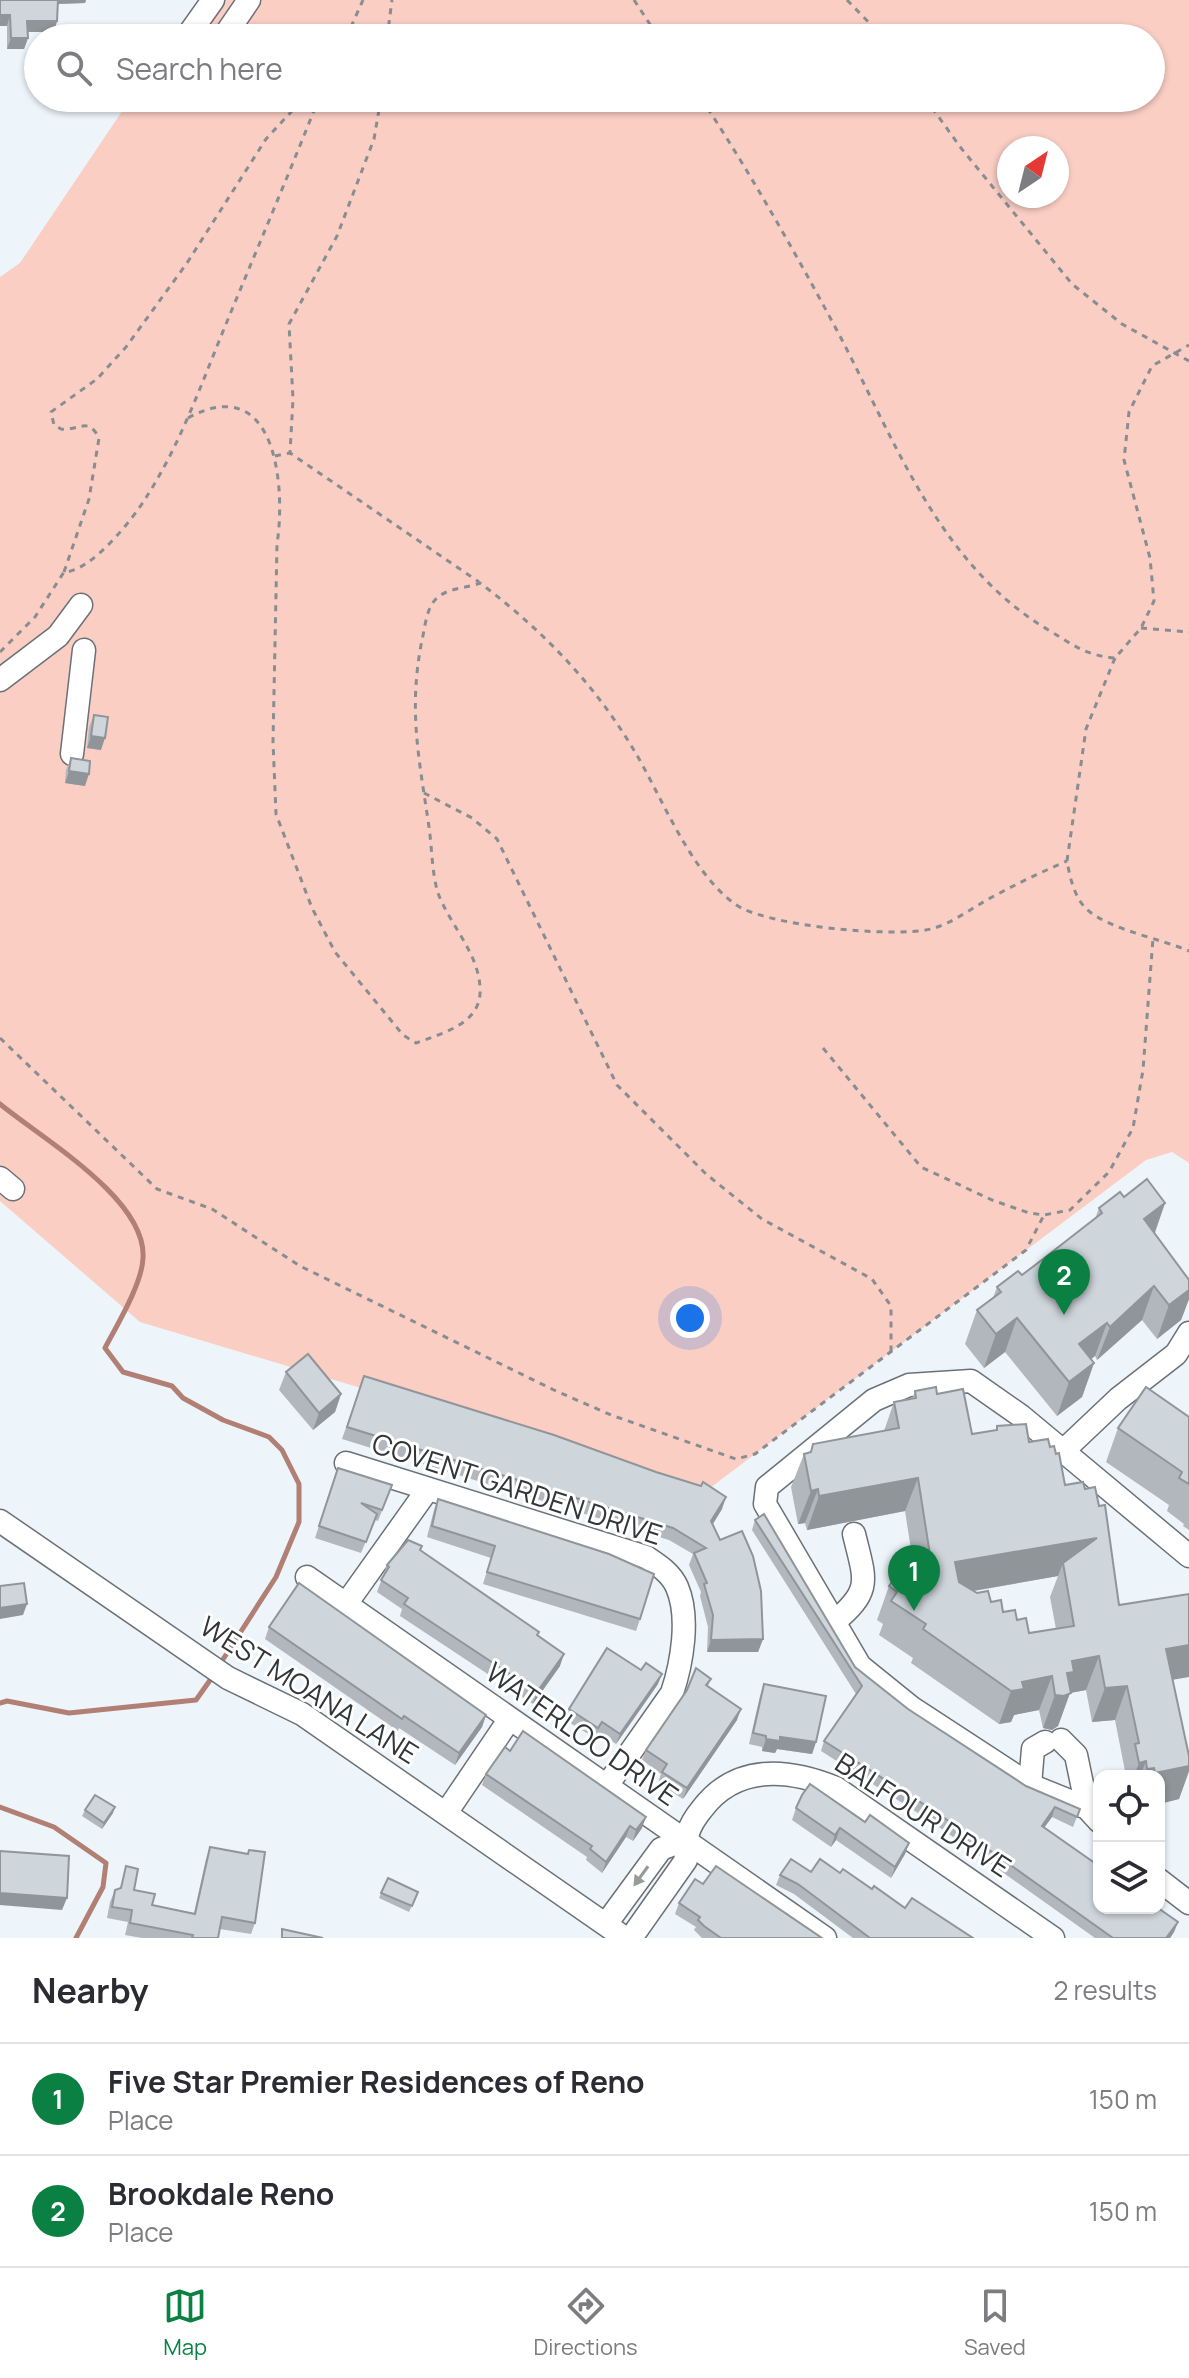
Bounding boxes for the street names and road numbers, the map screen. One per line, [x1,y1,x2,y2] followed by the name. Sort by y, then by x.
[367,1423,667,1553] street label: COVENT GARDEN DRIVE
[193,1607,426,1772] street label: WEST MOANA LANE
[479,1653,686,1814] street label: WATERLOO DRIVE
[828,1743,1019,1885] street label: BALFOUR DRIVE

